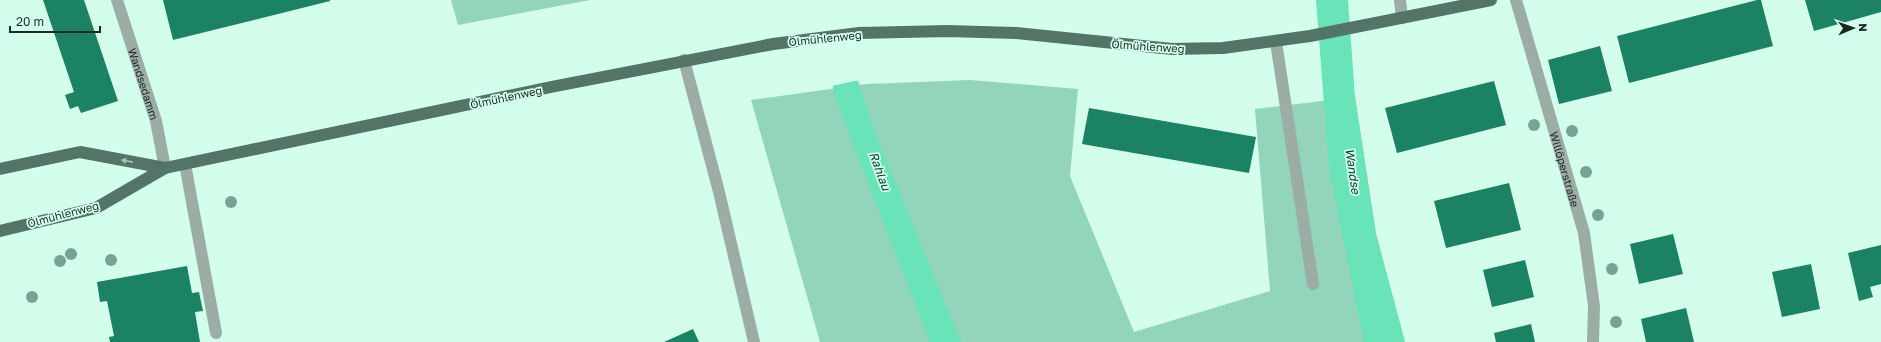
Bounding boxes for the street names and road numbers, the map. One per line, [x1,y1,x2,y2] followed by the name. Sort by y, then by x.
[788,28,862,48] street label: Ölmühlenweg
[1111,37,1185,55] street label: Ölmühlenweg
[126,46,162,121] street label: Wandsedamm
[469,83,543,111] street label: Ölmühlenweg
[1548,130,1582,208] street label: Willöperstraße
[26,198,100,230] street label: Ölmühlenweg

